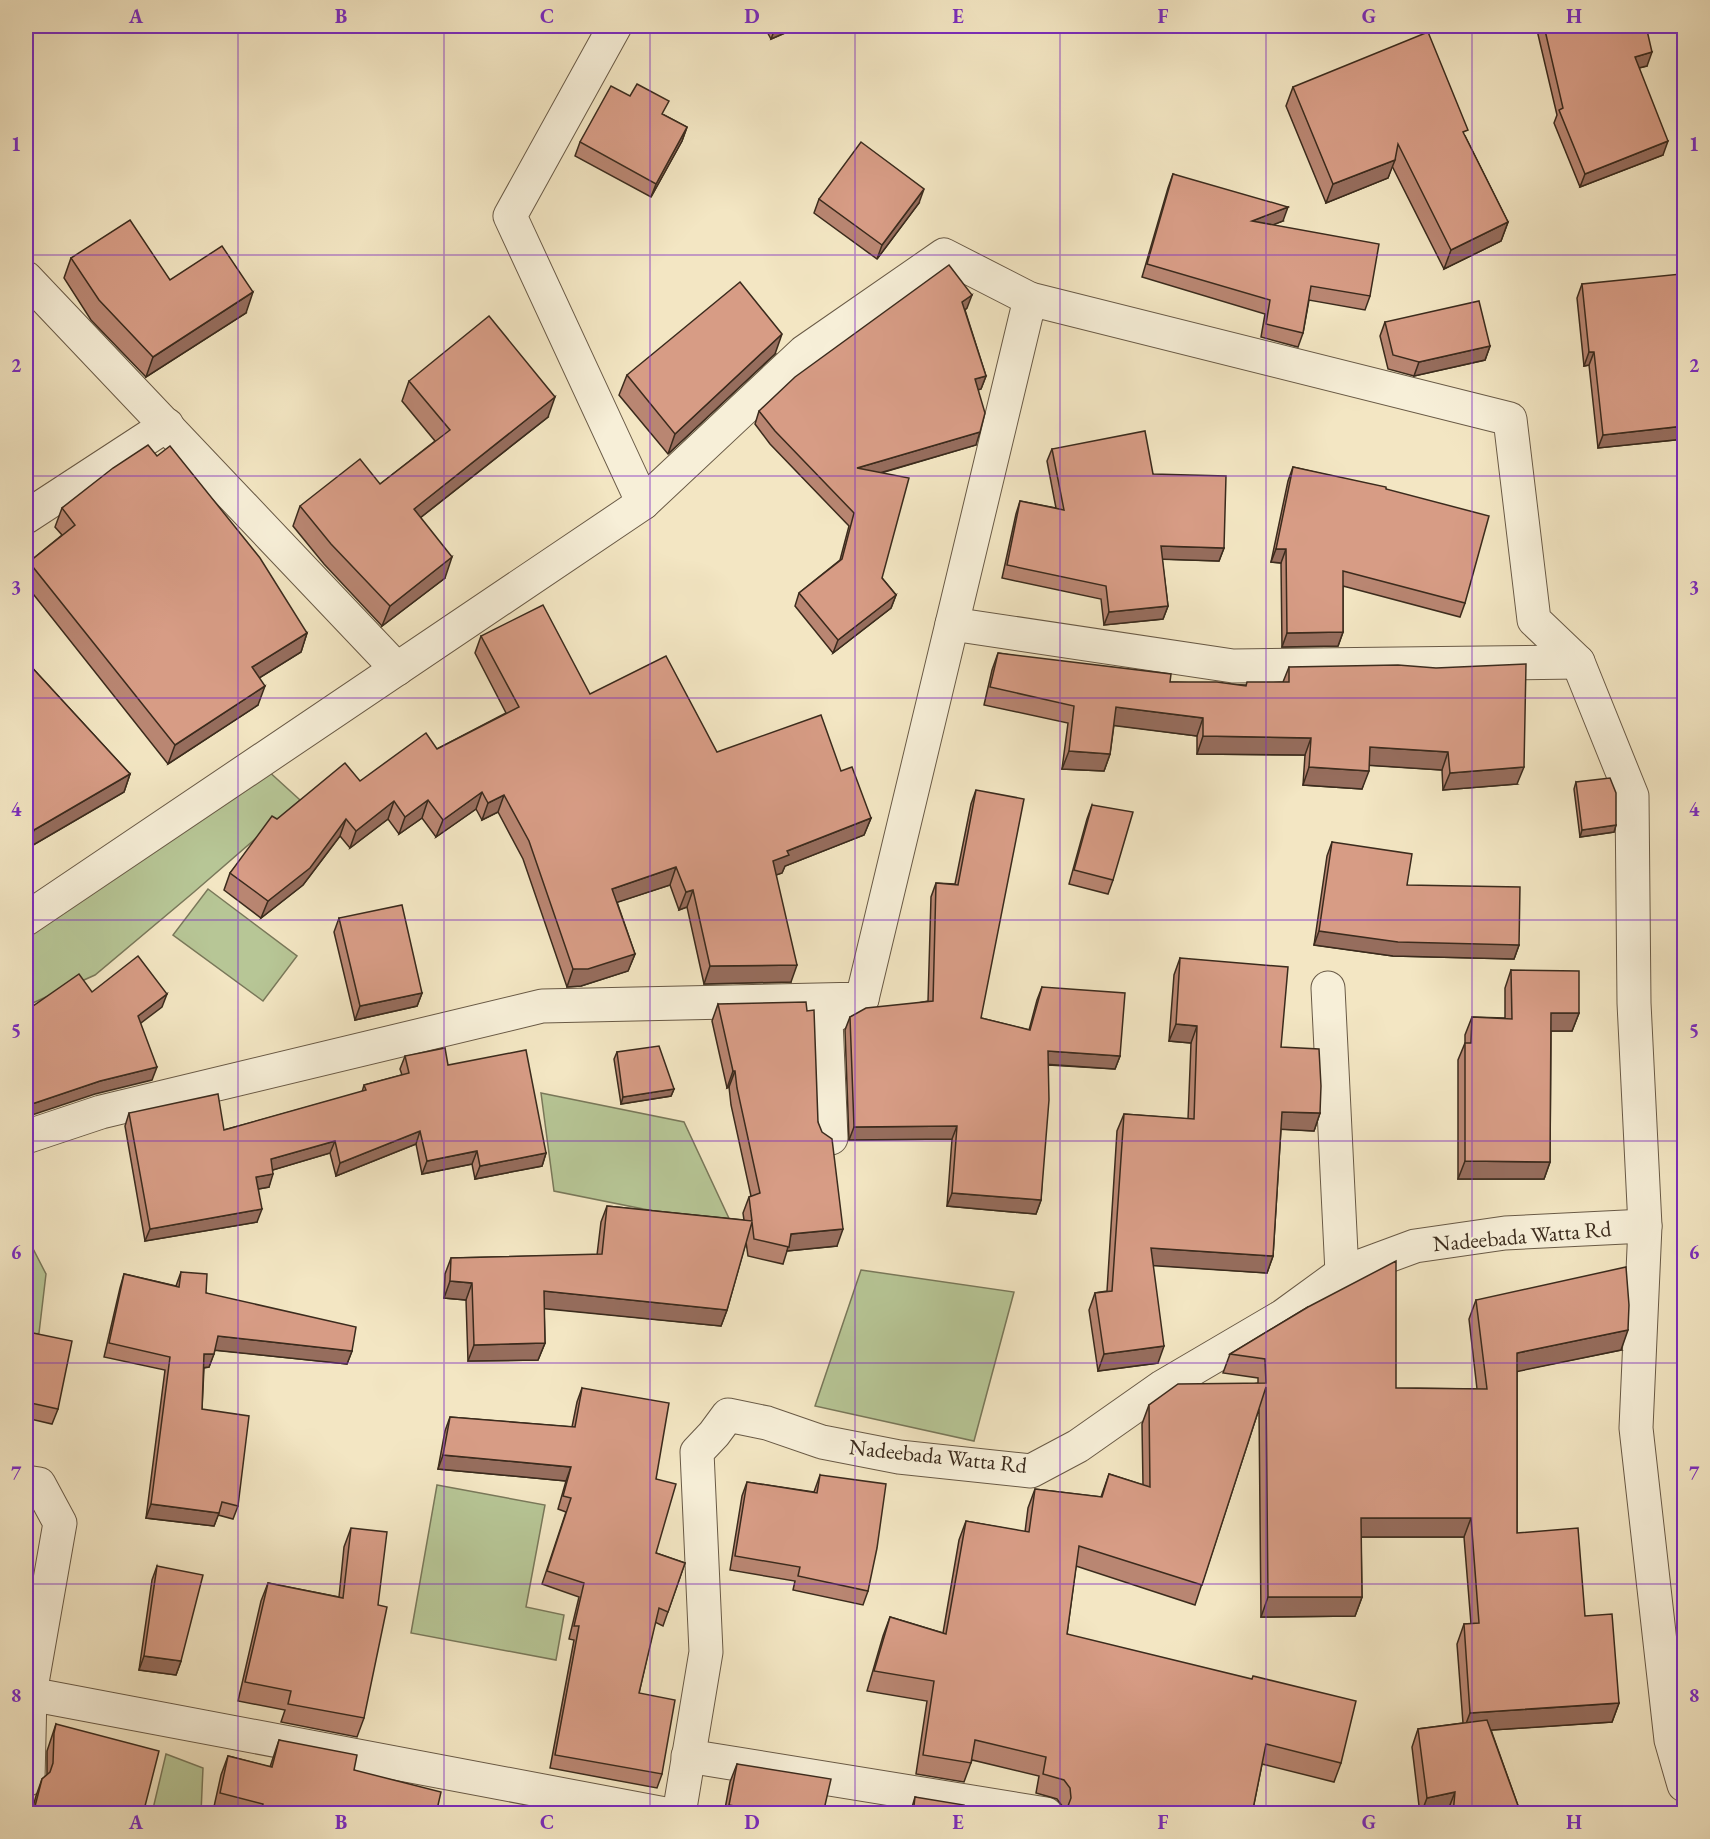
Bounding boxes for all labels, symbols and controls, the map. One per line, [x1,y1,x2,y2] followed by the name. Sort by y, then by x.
[128,3,144,29] text: A
[335,3,347,29] text: B
[540,3,554,29] text: C
[744,3,760,29] text: D
[952,3,964,29] text: E
[1158,3,1169,29] text: F
[1362,3,1376,29] text: G
[1566,3,1582,29] text: H
[11,131,21,157] text: 1
[1689,131,1699,157] text: 1
[11,352,22,378] text: 2
[1689,352,1700,378] text: 2
[11,574,21,600] text: 3
[1689,574,1699,600] text: 3
[11,796,22,822] text: 4
[1689,796,1700,822] text: 4
[11,1017,21,1043] text: 5
[1689,1017,1699,1043] text: 5
[1432,1214,1613,1258] street label: Nadeebada Watta Rd
[11,1239,22,1265] text: 6
[1689,1239,1700,1265] text: 6
[848,1432,1029,1480] street label: Nadeebada Watta Rd
[11,1460,22,1486] text: 7
[1689,1460,1700,1486] text: 7
[11,1682,21,1708] text: 8
[1689,1682,1699,1708] text: 8
[128,1809,144,1835] text: A
[335,1809,347,1835] text: B
[540,1809,554,1835] text: C
[744,1809,760,1835] text: D
[952,1809,964,1835] text: E
[1158,1809,1169,1835] text: F
[1362,1809,1376,1835] text: G
[1566,1809,1582,1835] text: H

